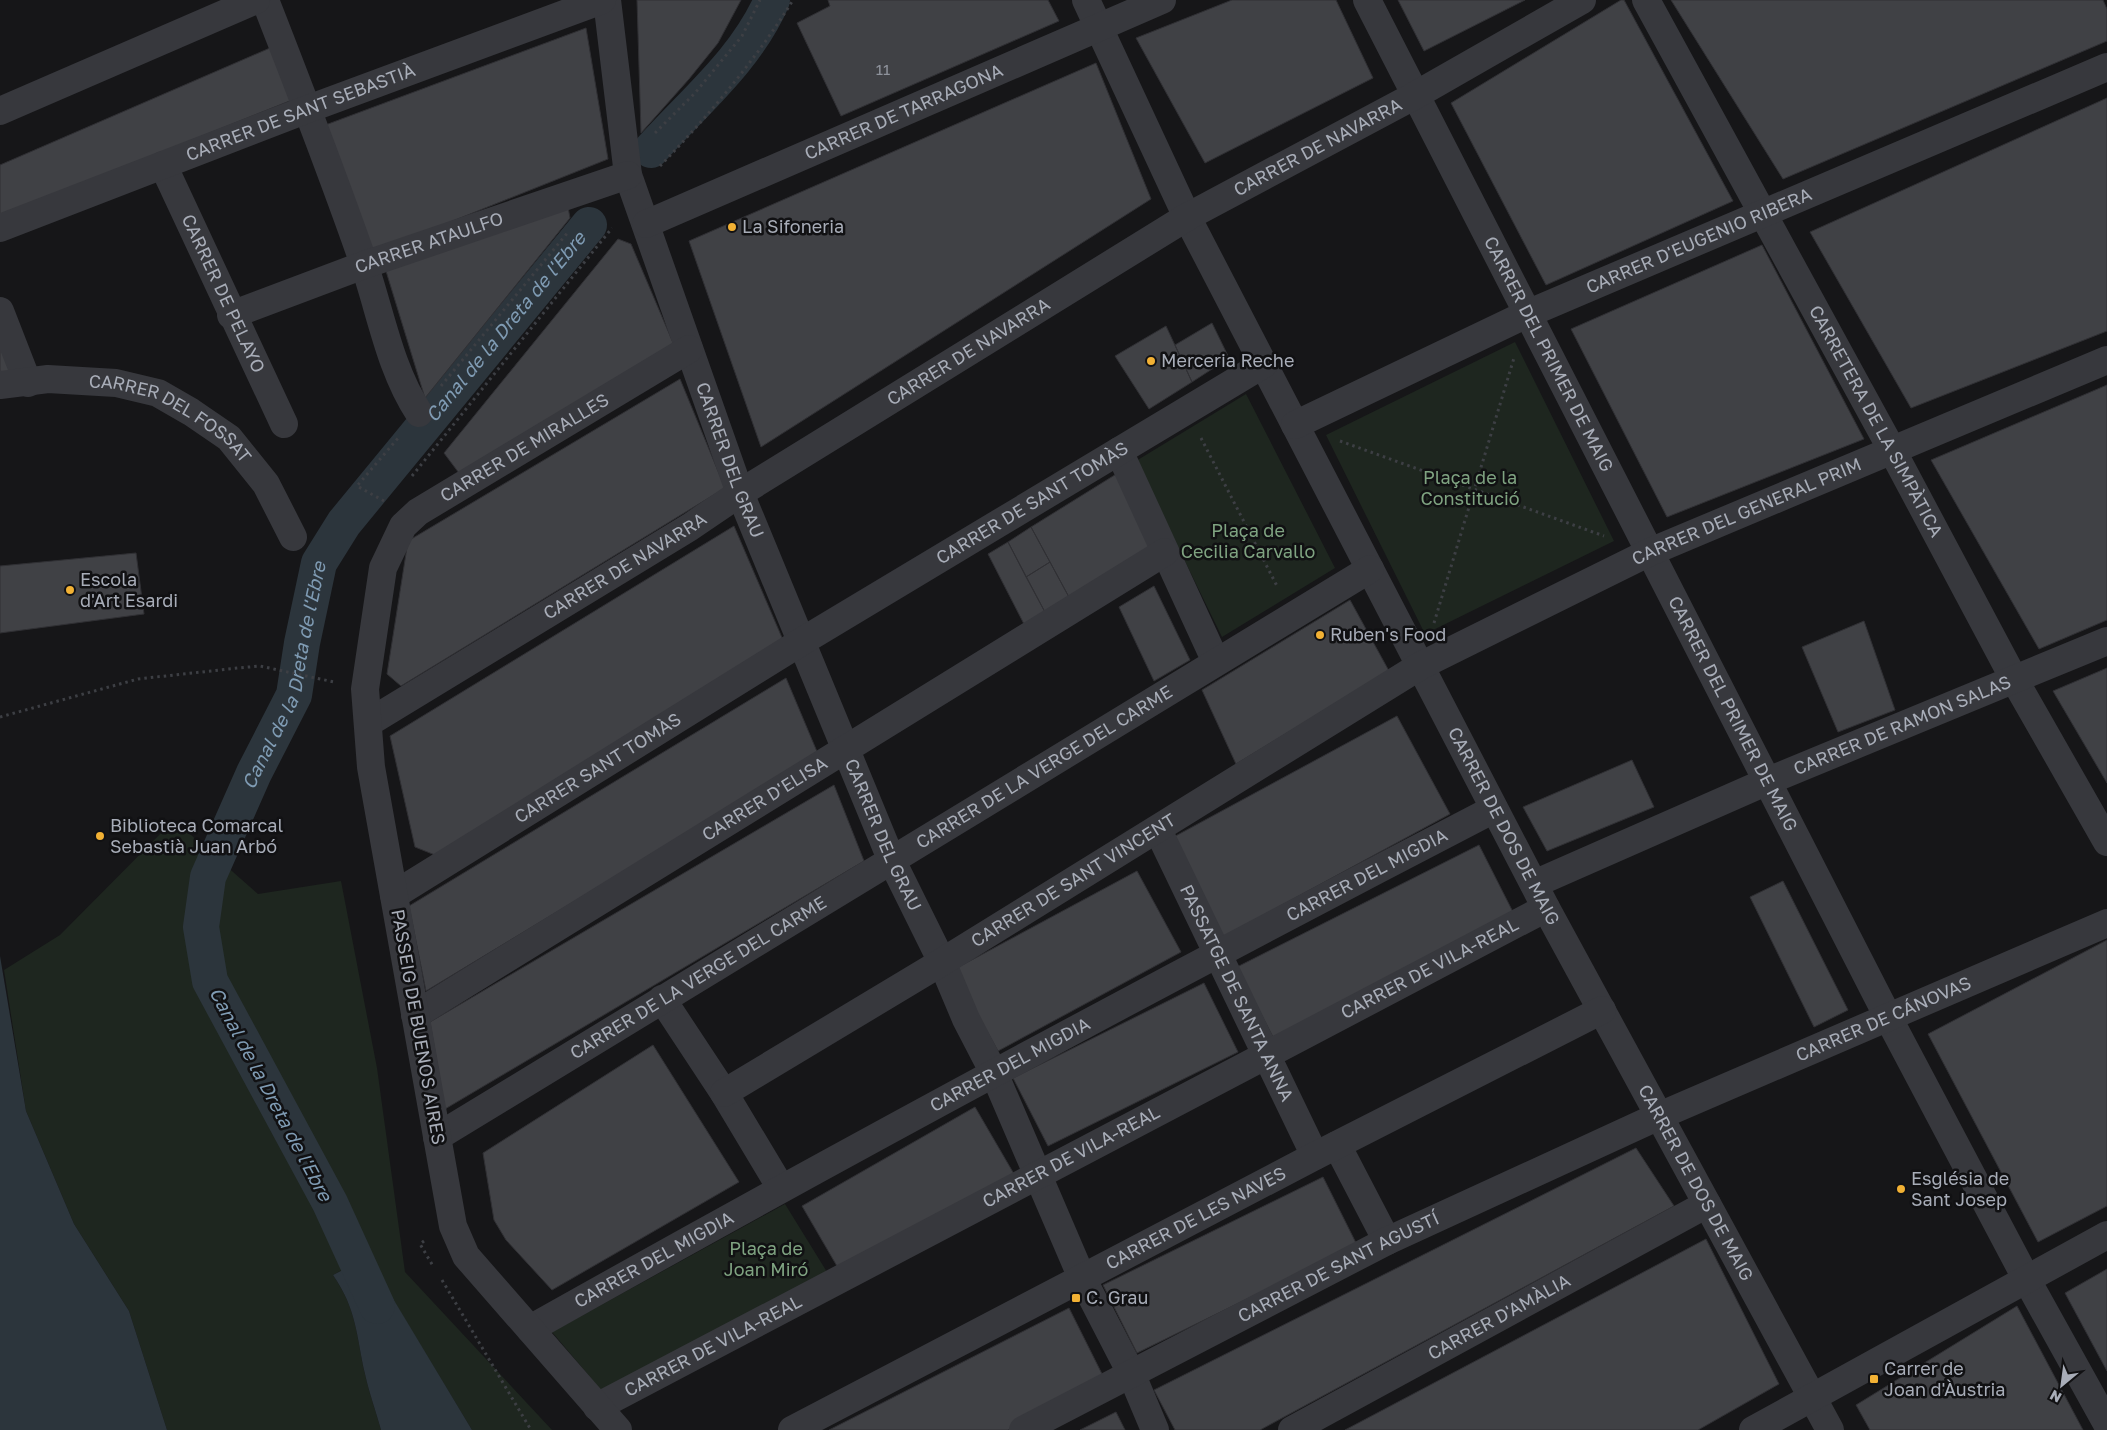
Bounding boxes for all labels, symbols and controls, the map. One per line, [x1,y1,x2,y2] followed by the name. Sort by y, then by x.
[183,58,418,165] street label: CARRER DE SANT SEBASTIÀ
[801,58,1006,164] street label: CARRER DE TARRAGONA
[876,60,890,78] house number: 11
[1229,93,1405,200] street label: CARRER DE NAVARRA
[1582,182,1815,298] street label: CARRER D'EUGENIO RIBERA
[352,206,506,277] street label: CARRER ATAULFO
[178,210,270,376] street label: CARRER DE PELAYO
[742,215,844,237] place label: La Sifoneria
[726,221,738,233] marker: La Sifoneria
[420,225,591,426] water label: Canal de la Dreta de l'Ebre
[1480,232,1619,475] street label: CARRER DEL PRIMER DE MAIG
[882,292,1054,410] street label: CARRER DE NAVARRA
[1805,301,1948,541] street label: CARRETERA DE LA SIMPÀTICA
[1161,349,1294,371] place label: Merceria Reche
[1145,355,1157,367] marker: Merceria Reche
[88,369,256,467] street label: CARRER DEL FOSSAT
[692,379,769,541] street label: CARRER DEL GRAU
[436,388,612,506] street label: CARRER DE MIRALLES
[932,436,1132,568] street label: CARRER DE SANT TOMÀS
[1628,452,1864,569] street label: CARRER DEL GENERAL PRIM
[1420,466,1520,509] park label: Plaça de la Constitució
[539,507,710,624] street label: CARRER DE NAVARRA
[1181,519,1315,562] park label: Plaça de Cecilia Carvallo
[236,558,330,792] water label: Canal de la Dreta de l'Ebre
[80,568,178,611] place label: Escola d'Art Esardi
[64,584,76,596] marker: Escola d'Art Esardi
[1664,592,1803,835] street label: CARRER DEL PRIMER DE MAIG
[1330,623,1446,645] place label: Ruben's Food
[1314,629,1326,641] marker: Ruben's Food
[1790,670,2014,779] street label: CARRER DE RAMON SALAS
[912,680,1176,853] street label: CARRER DE LA VERGE DEL CARME
[510,707,685,827] street label: CARRER SANT TOMÀS
[1444,723,1565,929] street label: CARRER DE DOS DE MAIG
[698,751,831,845] street label: CARRER D'ELISA
[841,755,927,914] street label: CARRER DEL GRAU
[967,808,1179,951] street label: CARRER DE SANT VINCENT
[110,814,283,857] place label: Biblioteca Comarcal Sebastià Juan Arbó
[1282,823,1451,926] street label: CARRER DEL MIGDIA
[94,830,106,842] marker: Biblioteca Comarcal Sebastià Juan Arbó
[1176,881,1299,1105] street label: PASSATGE DE SANTA ANNA
[566,891,830,1063] street label: CARRER DE LA VERGE DEL CARME
[387,907,451,1146] street label: PASSEIG DE BUENOS AIRES
[1337,912,1522,1023] street label: CARRER DE VILA-REAL
[1792,971,1974,1066] street label: CARRER DE CÁNOVAS
[205,983,339,1206] water label: Canal de la Dreta de l'Ebre
[926,1012,1093,1116] street label: CARRER DEL MIGDIA
[1634,1080,1759,1284] street label: CARRER DE DOS DE MAIG
[978,1100,1163,1212] street label: CARRER DE VILA-REAL
[1102,1161,1289,1274] street label: CARRER DE LES NAVES
[1911,1167,2009,1210] place label: Església de Sant Josep
[1895,1183,1907,1195] marker: Església de Sant Josep
[570,1206,737,1312] street label: CARRER DEL MIGDIA
[1234,1206,1443,1327] street label: CARRER DE SANT AGUSTÍ
[724,1237,808,1280] park label: Plaça de Joan Miró
[1424,1269,1574,1364] street label: CARRER D'AMÀLIA
[1086,1286,1148,1308] place label: C. Grau
[620,1289,805,1401] street label: CARRER DE VILA-REAL
[1070,1292,1082,1304] marker: C. Grau
[1884,1357,2005,1400] place label: Carrer de Joan d'Àustria
[2037,1360,2087,1410] north arrow
[1868,1373,1880,1385] marker: Carrer de Joan d'Àustria
[2047,1387,2064,1407] text: N

